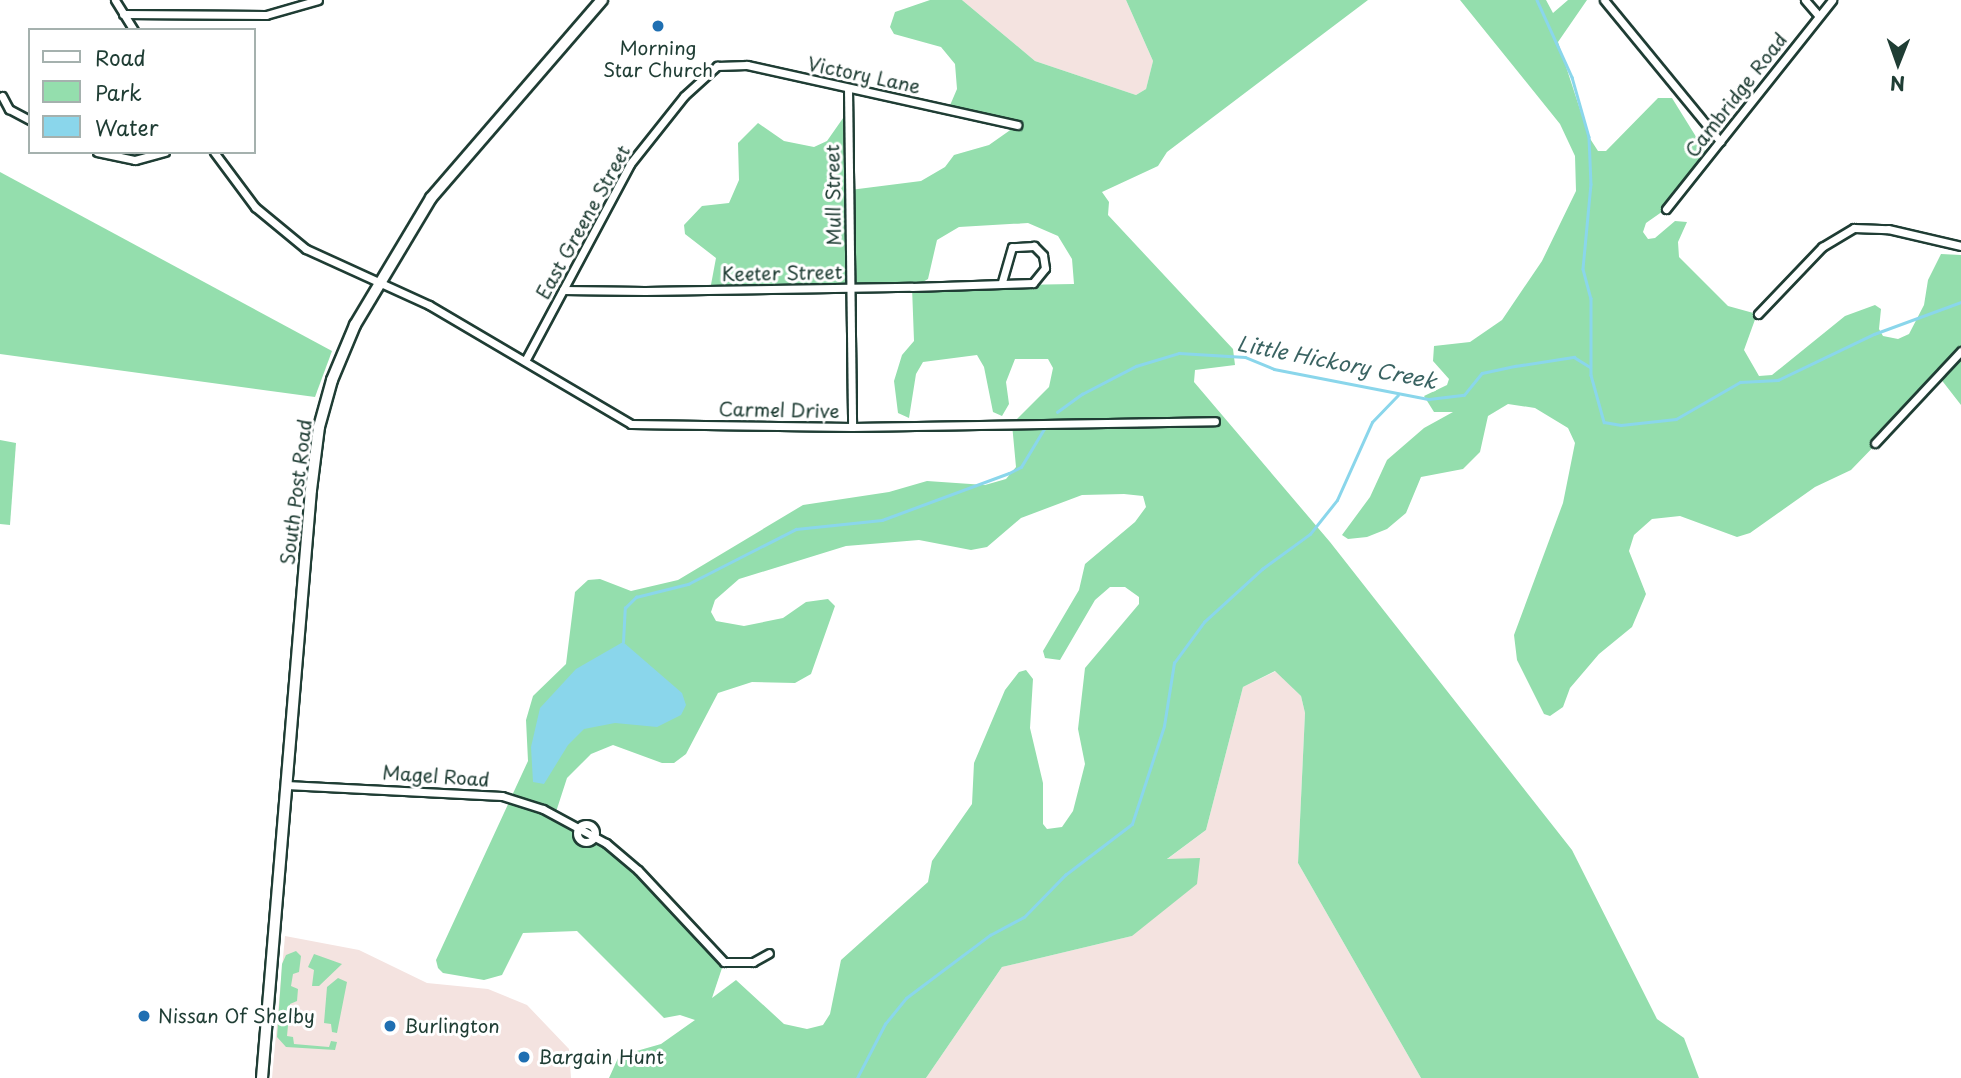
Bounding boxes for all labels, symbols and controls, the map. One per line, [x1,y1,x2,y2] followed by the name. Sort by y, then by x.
[650,18,666,34] marker: Morning Star Church
[28,28,256,154] legend
[1681,28,1791,162] street label: Cambridge Road
[1863,28,1933,98] north arrow
[602,37,714,81] place label: Morning Star Church
[95,41,146,73] text: Road
[805,52,923,98] street label: Victory Lane
[1890,70,1905,98] text: N
[95,76,142,108] text: Park
[95,111,158,143] text: Water
[530,140,636,304] street label: East Greene Street
[821,144,845,246] street label: Mull Street
[721,261,843,285] street label: Keeter Street
[1234,329,1440,393] water label: Little Hickory Creek
[718,398,840,422] street label: Carmel Drive
[276,417,316,567] street label: South Post Road
[381,761,491,791] street label: Magel Road
[158,1005,316,1027] place label: Nissan Of Shelby
[136,1008,152,1024] marker: Nissan Of Shelby
[404,1015,500,1037] place label: Burlington
[382,1018,398,1034] marker: Burlington
[538,1046,663,1068] place label: Bargain Hunt
[516,1049,532,1065] marker: Bargain Hunt

